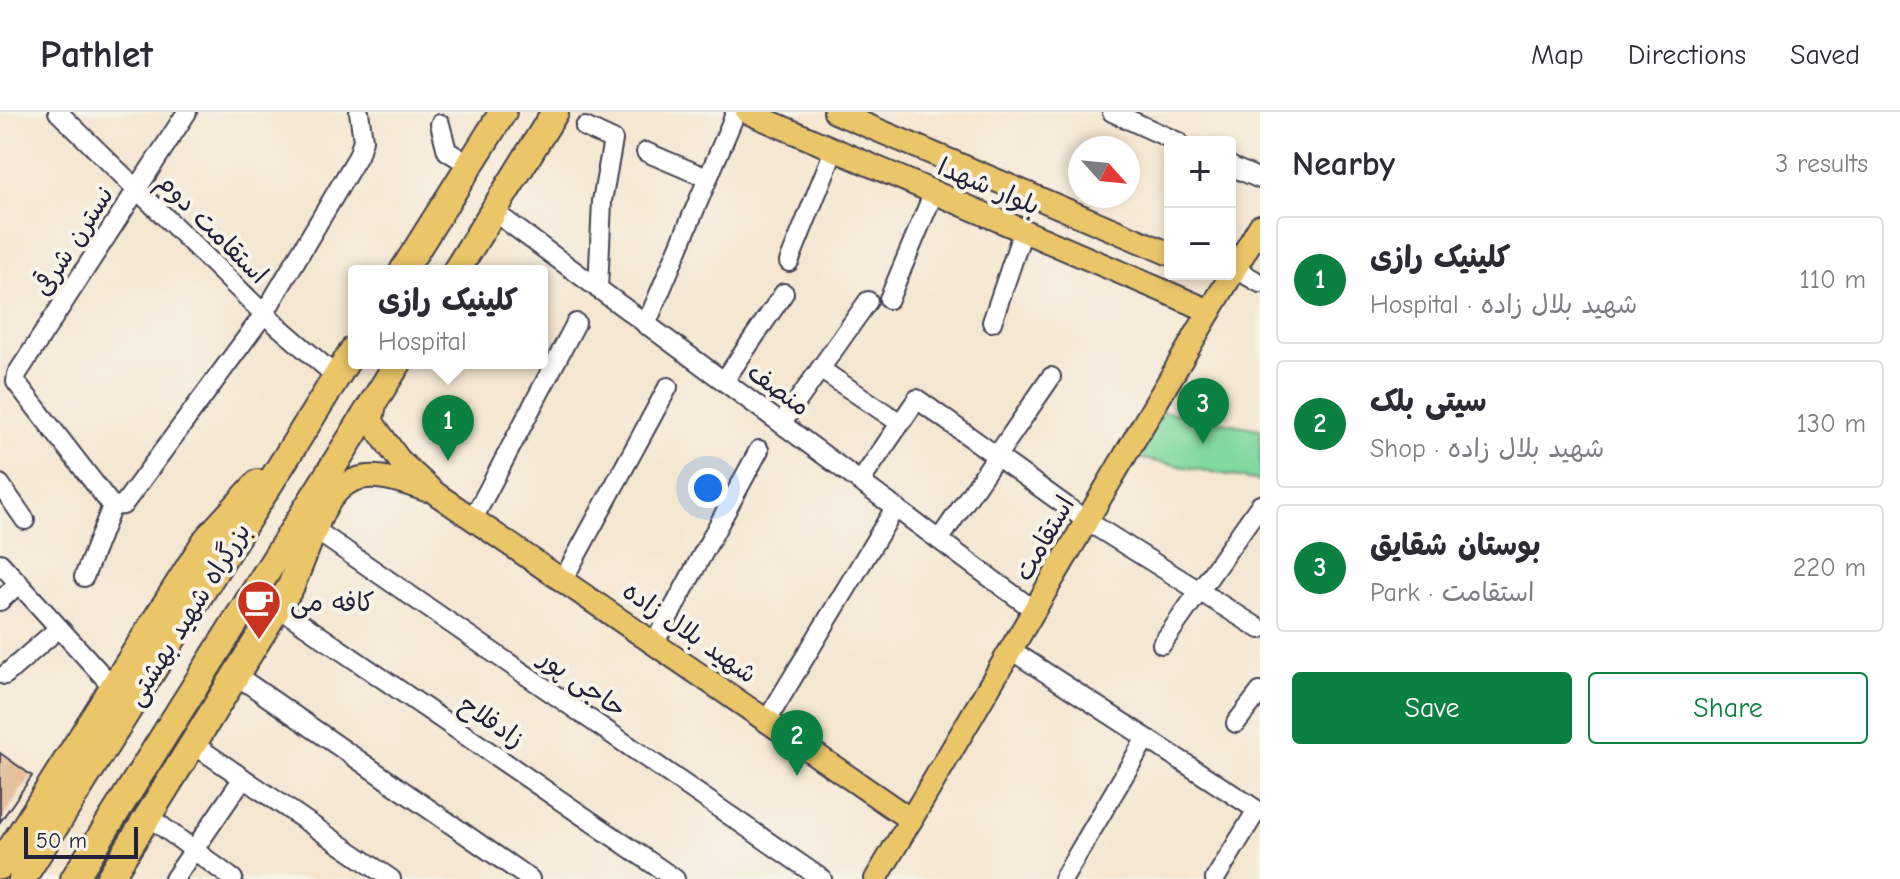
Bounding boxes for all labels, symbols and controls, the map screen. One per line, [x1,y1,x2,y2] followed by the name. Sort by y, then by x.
[40,33,153,77] text: Pathlet
[1531,39,1584,71] text: Map
[1628,39,1746,71] text: Directions
[1790,39,1860,71] text: Saved
[1068,136,1140,208] north arrow
[1164,136,1236,280] map controls
[1164,136,1236,208] button: +
[1292,144,1395,184] text: Nearby
[1775,149,1868,179] text: 3 results
[933,152,1044,222] street label: بلوار شهدا
[148,167,274,293] street label: استقامت دوم
[26,180,120,302] street label: نسترن شرقی
[1164,208,1236,280] button: −
[1370,240,1510,275] text: کلینیک رازی
[348,265,548,369] popup
[1315,265,1325,295] text: 1
[1799,265,1866,295] text: 110 m
[378,283,518,318] text: کلینیک رازی
[1370,290,1637,320] text: Hospital · شهید بلال زاده
[378,327,467,357] text: Hospital
[741,357,815,422] street label: منصف
[1177,378,1229,444] pin: 3
[1370,384,1487,419] text: سیتی بلک
[422,395,474,461] pin: 1
[1314,409,1326,439] text: 2
[1797,409,1866,439] text: 130 m
[1370,434,1604,464] text: Shop · شهید بلال زاده
[688,468,728,508] your location
[1009,491,1081,586] street label: استقامت
[120,517,258,712] street label: بزرگراه شهید بهشتی
[1370,528,1541,563] text: بوستان شقایق
[1314,553,1326,583] text: 3
[1793,553,1866,583] text: 220 m
[617,576,762,690] street label: شهید بلال زاده
[235,578,283,641] cafe icon: کافه می
[1370,578,1535,608] text: Park · استقامت
[290,588,375,619] place label: کافه می
[531,642,631,725] street label: حاجی پور
[1292,672,1572,744] button: Save
[1588,672,1868,744] button: Share
[452,689,530,756] street label: زادفلاح
[771,710,823,776] pin: 2
[24,823,138,859] scale bar
[36,828,87,854] text: 50 m

